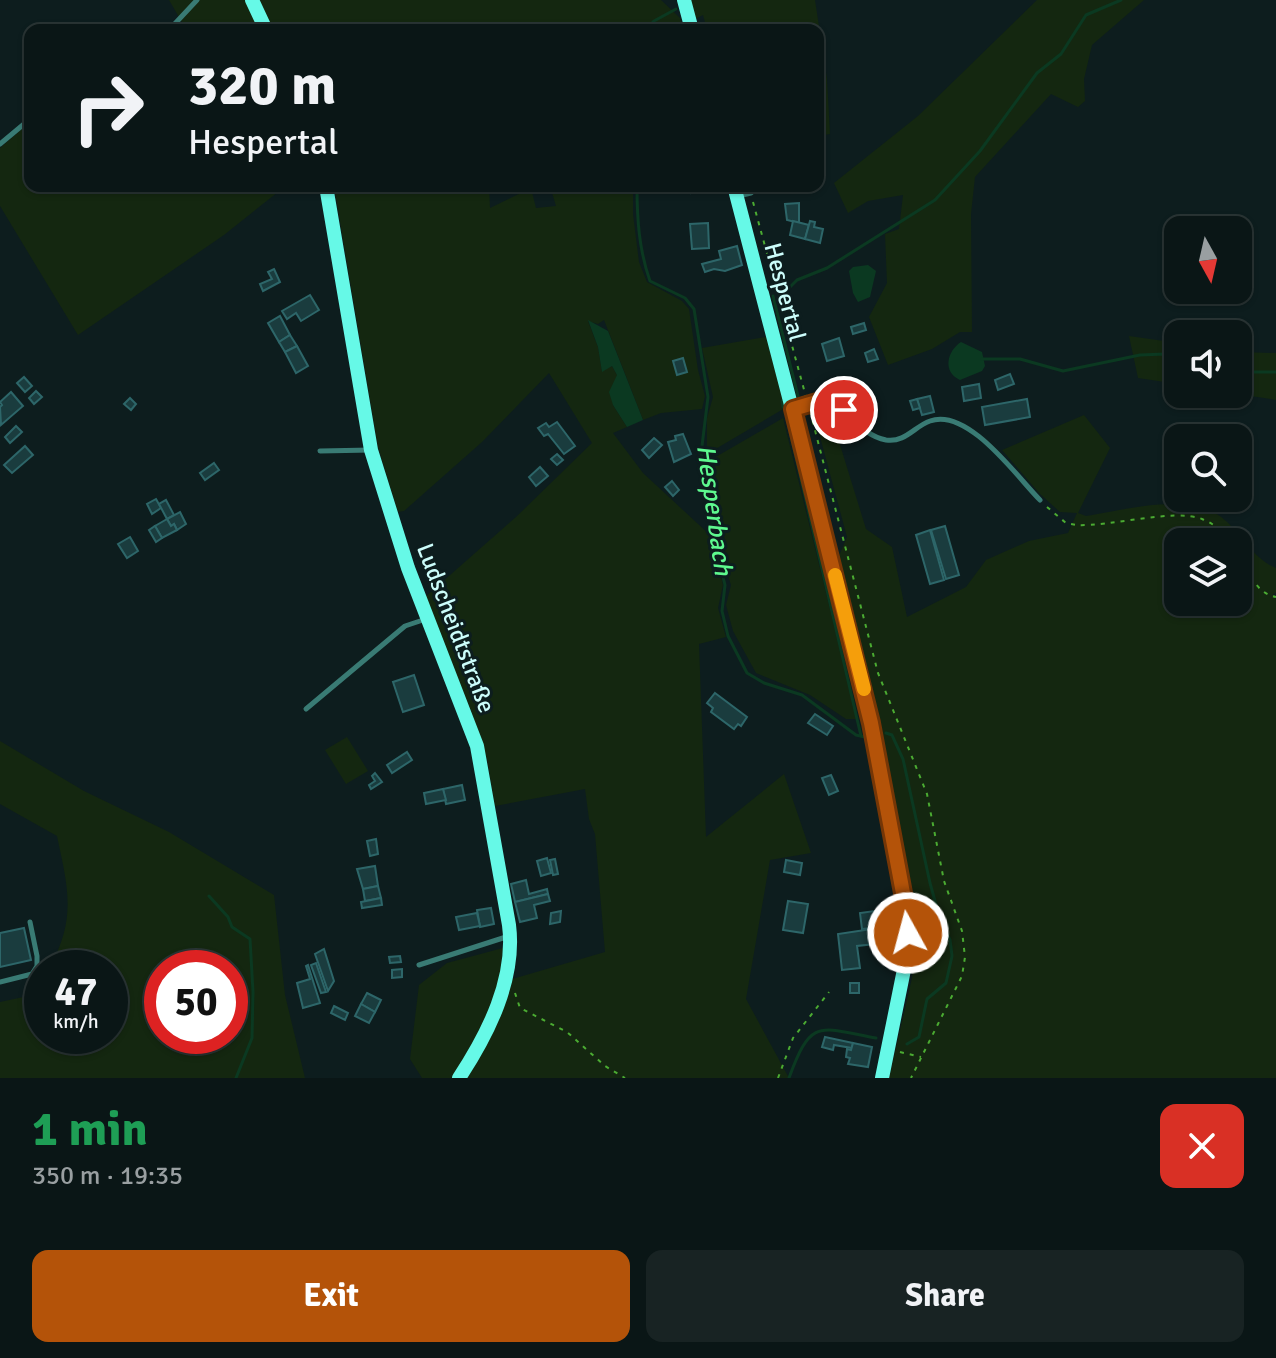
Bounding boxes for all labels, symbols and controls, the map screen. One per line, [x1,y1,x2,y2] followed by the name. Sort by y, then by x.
[188,51,336,120] text: 320 m
[56,56,160,160] icon: right
[188,120,339,165] text: Hespertal
[1164,216,1252,304] north arrow
[1164,216,1252,616] map controls
[758,240,812,344] street label: Hespertal
[1164,320,1252,408] button: sound
[810,376,878,444] pin
[822,388,866,432] icon: arrive
[1164,424,1252,512] button: search
[689,443,739,578] water label: Hesperbach
[1164,528,1252,616] button: layers
[410,539,502,717] street label: Ludscheidtstraße
[866,891,950,975] position arrow
[144,950,248,1054] speed limit sign: 50
[54,967,98,1017] text: 47
[53,1009,99,1034] text: km/h
[32,1100,148,1159] text: 1 min
[1160,1104,1244,1188] button: close
[32,1160,183,1192] text: 350 m · 19:35
[32,1250,630,1342] button: Exit
[646,1250,1244,1342] button: Share

